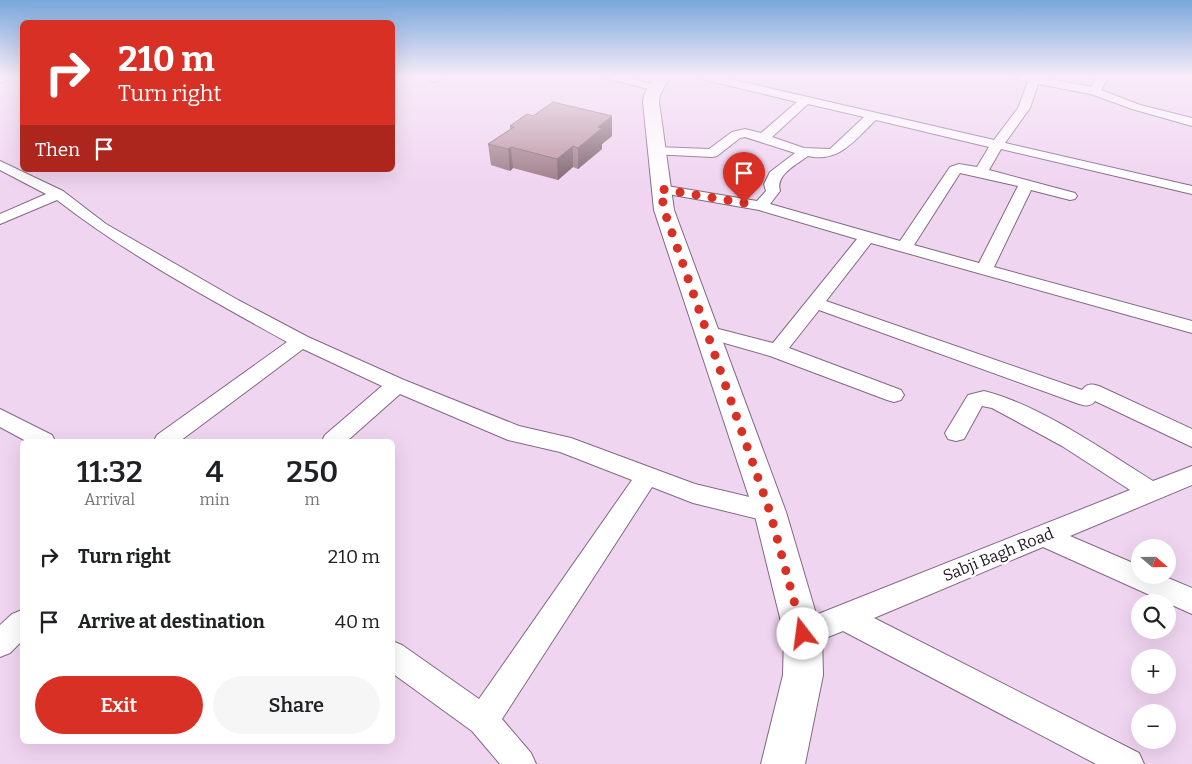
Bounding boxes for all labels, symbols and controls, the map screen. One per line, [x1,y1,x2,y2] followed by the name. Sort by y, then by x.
[118,38,215,80] text: 210 m
[35,40,100,105] icon: right
[118,80,221,107] text: Turn right
[90,135,118,163] icon: arrive
[35,138,80,161] text: Then
[723,152,765,203] pin
[730,159,758,187] icon: arrive
[77,454,143,490] text: 11:32
[205,454,223,490] text: 4
[286,454,338,490] text: 250
[84,490,135,509] text: Arrival
[199,490,230,509] text: min
[305,490,320,509] text: m
[940,523,1057,585] street label: Sabji Bagh Road
[1131,539,1176,584] north arrow
[1131,539,1176,749] map controls
[35,543,63,571] icon: right
[78,545,171,568] text: Turn right
[328,545,380,568] text: 210 m
[1131,594,1176,639] button: search
[776,607,828,659] position arrow
[35,608,63,636] icon: arrive
[78,610,265,633] text: Arrive at destination
[335,610,380,633] text: 40 m
[1131,649,1176,694] button: +
[35,676,203,734] button: Exit
[213,676,380,734] button: Share
[1131,704,1176,749] button: −

